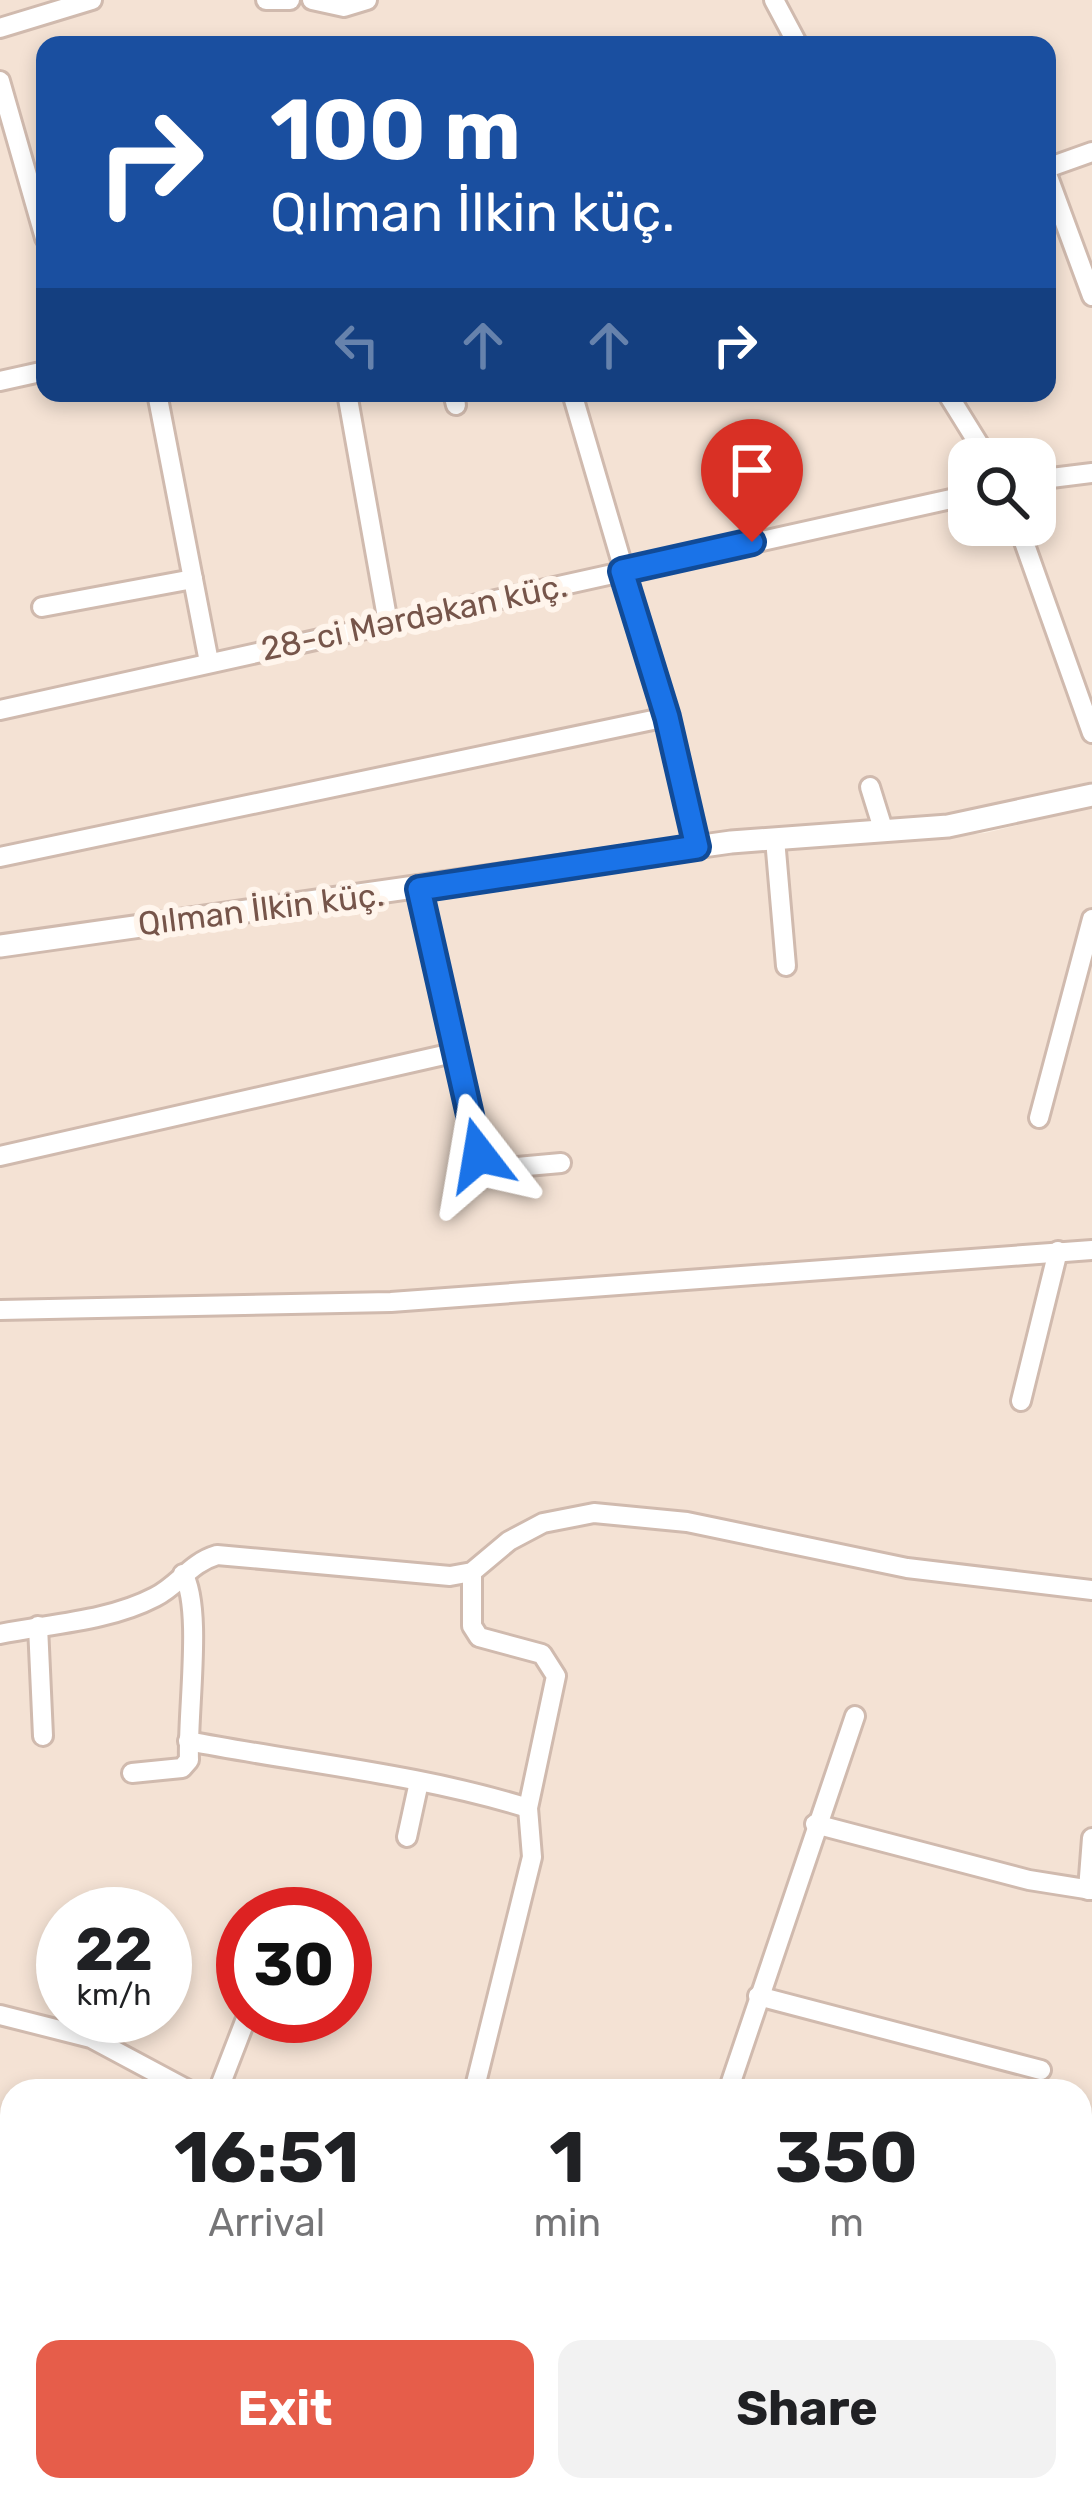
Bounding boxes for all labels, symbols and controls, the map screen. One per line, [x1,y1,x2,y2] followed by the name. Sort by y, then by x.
[270,80,521,180] text: 100 m
[72,84,228,240] icon: right
[270,181,675,245] text: Qılman İlkin küç.
[324,312,390,378] icon: left
[450,312,516,378] icon: ahead
[576,312,642,378] icon: ahead
[702,312,768,378] icon: right
[701,419,803,542] pin
[719,437,785,503] icon: arrive
[948,438,1056,546] map controls
[948,438,1056,546] button: search
[257,566,571,668] street label: 28-ci Mərdəkan küç.
[136,875,386,943] street label: Qılman İlkin küç.
[416,1092,542,1218] position arrow
[216,1887,372,2043] speed limit sign: 30
[75,1914,153,1985] text: 22
[77,1977,151,2013] text: km/h
[174,2115,359,2200] text: 16:51
[549,2115,585,2200] text: 1
[775,2115,918,2200] text: 350
[208,2200,325,2246] text: Arrival
[533,2200,601,2246] text: min
[829,2200,864,2246] text: m
[36,2340,534,2478] button: Exit
[558,2340,1056,2478] button: Share

